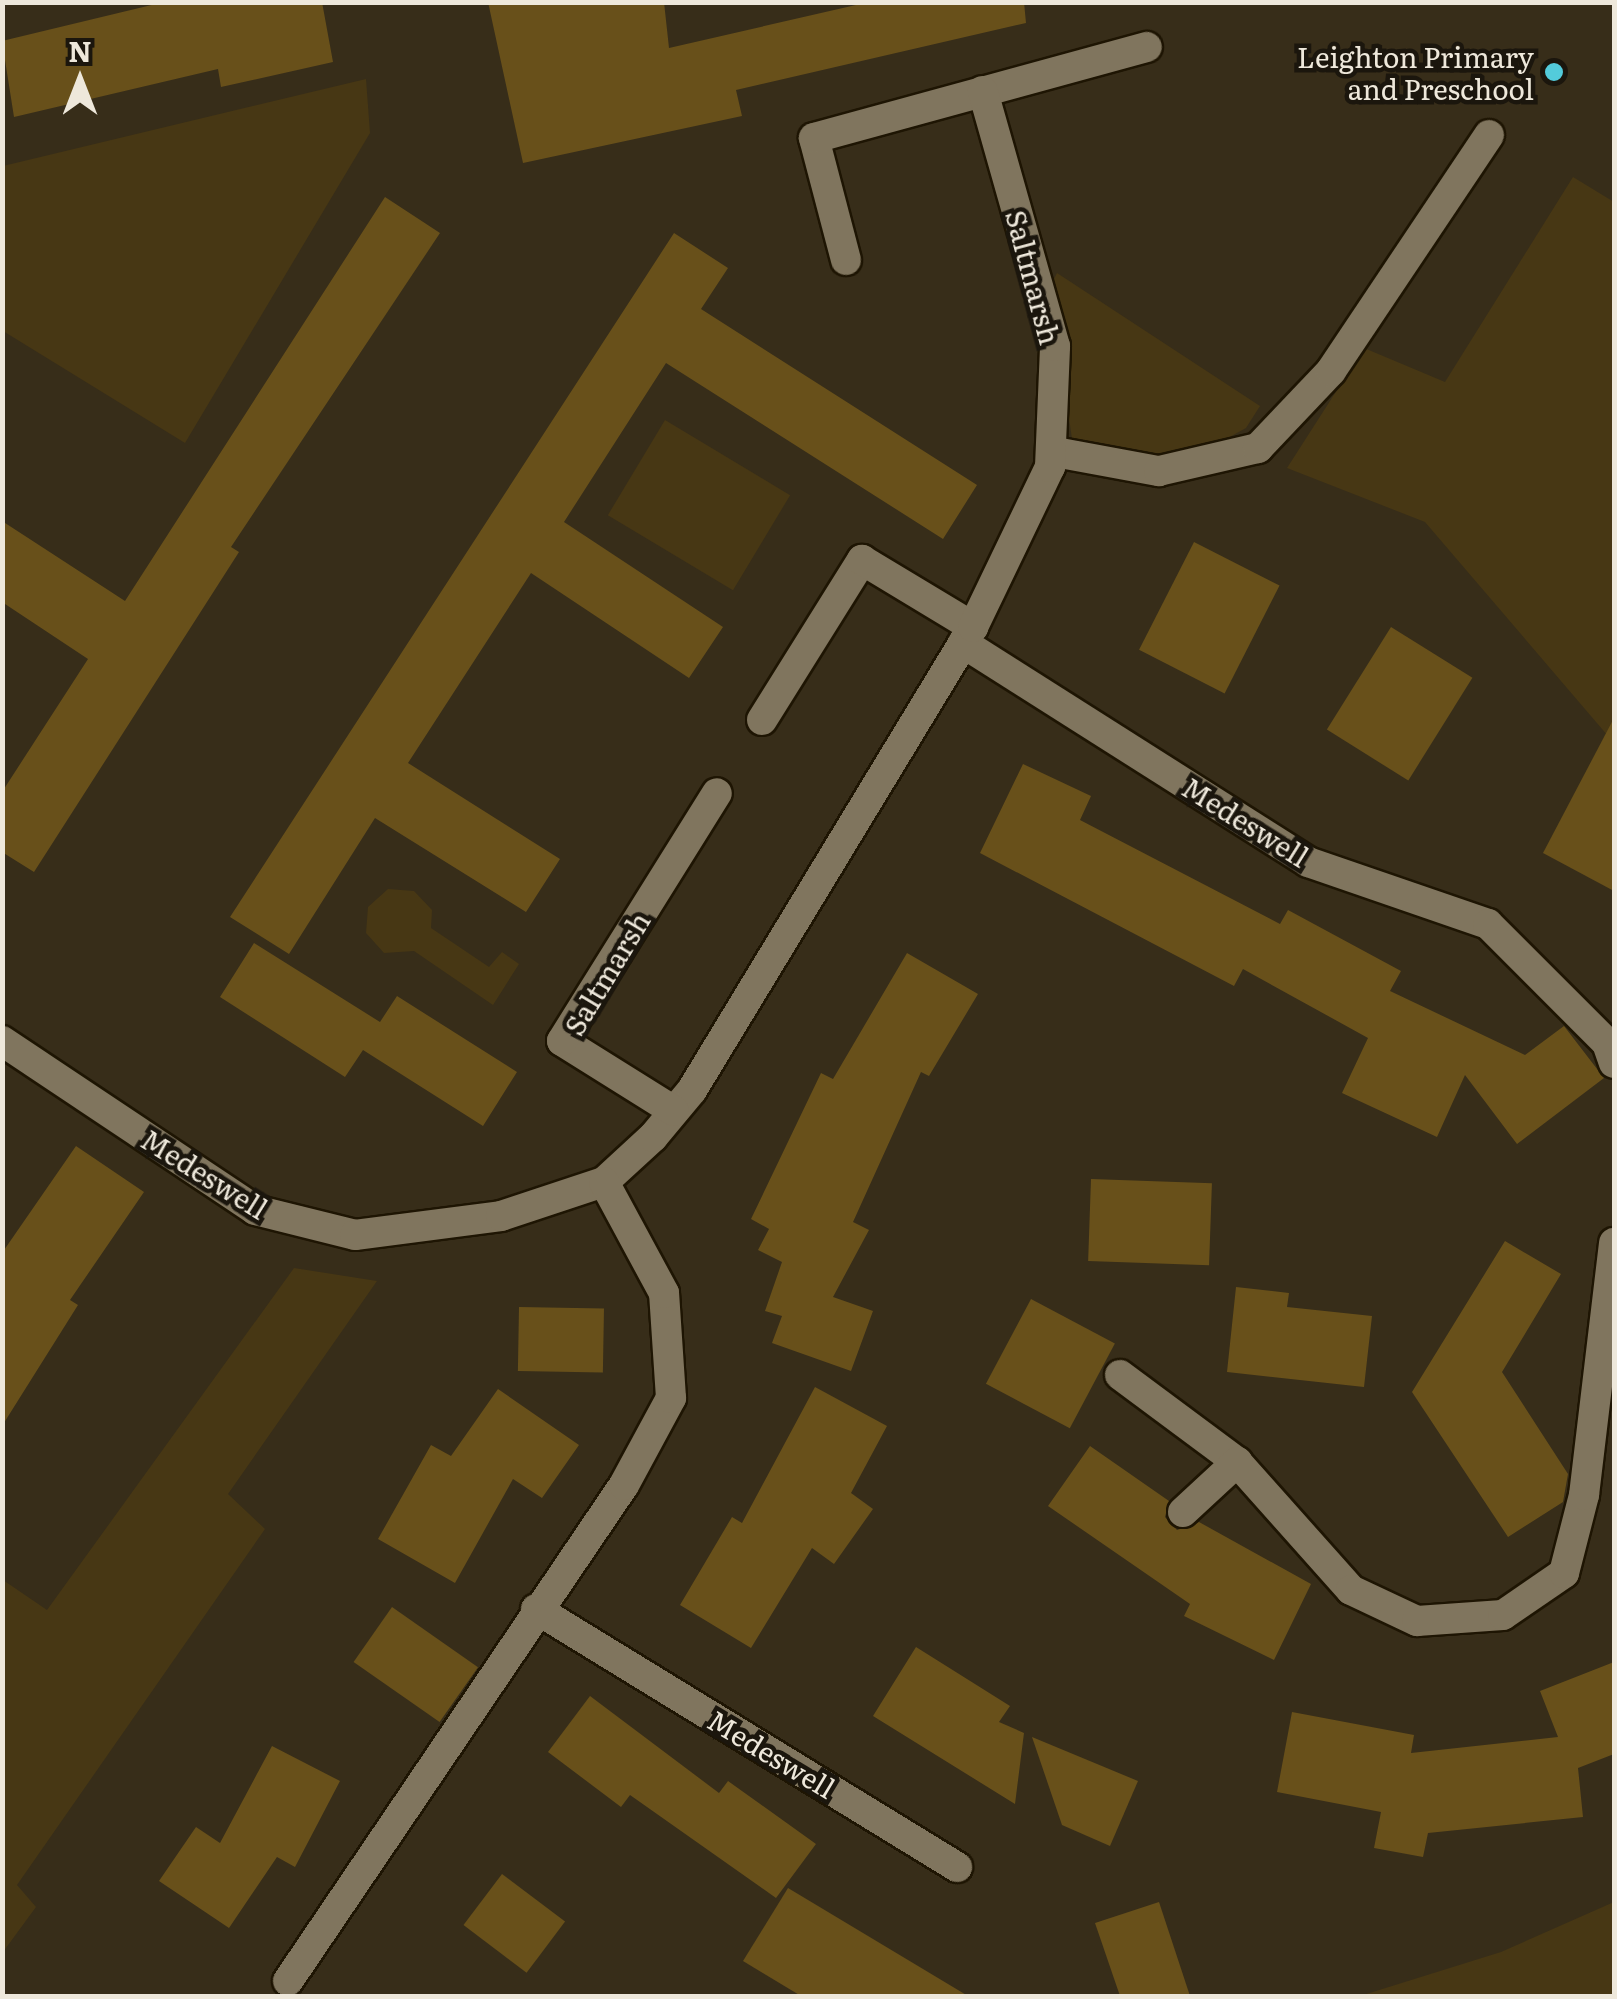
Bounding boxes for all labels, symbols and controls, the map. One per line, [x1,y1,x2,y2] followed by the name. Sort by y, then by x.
[68,29,92,71] text: N
[30,30,130,130] north arrow
[1297,39,1534,105] place label: Leighton Primary and Preschool
[1543,61,1565,83] marker: Leighton Primary and Preschool
[1000,206,1068,348] street label: Saltmarsh
[1177,769,1315,873] street label: Medeswell
[556,905,656,1041] street label: Saltmarsh
[136,1121,274,1225] street label: Medeswell
[702,1702,842,1804] street label: Medeswell

